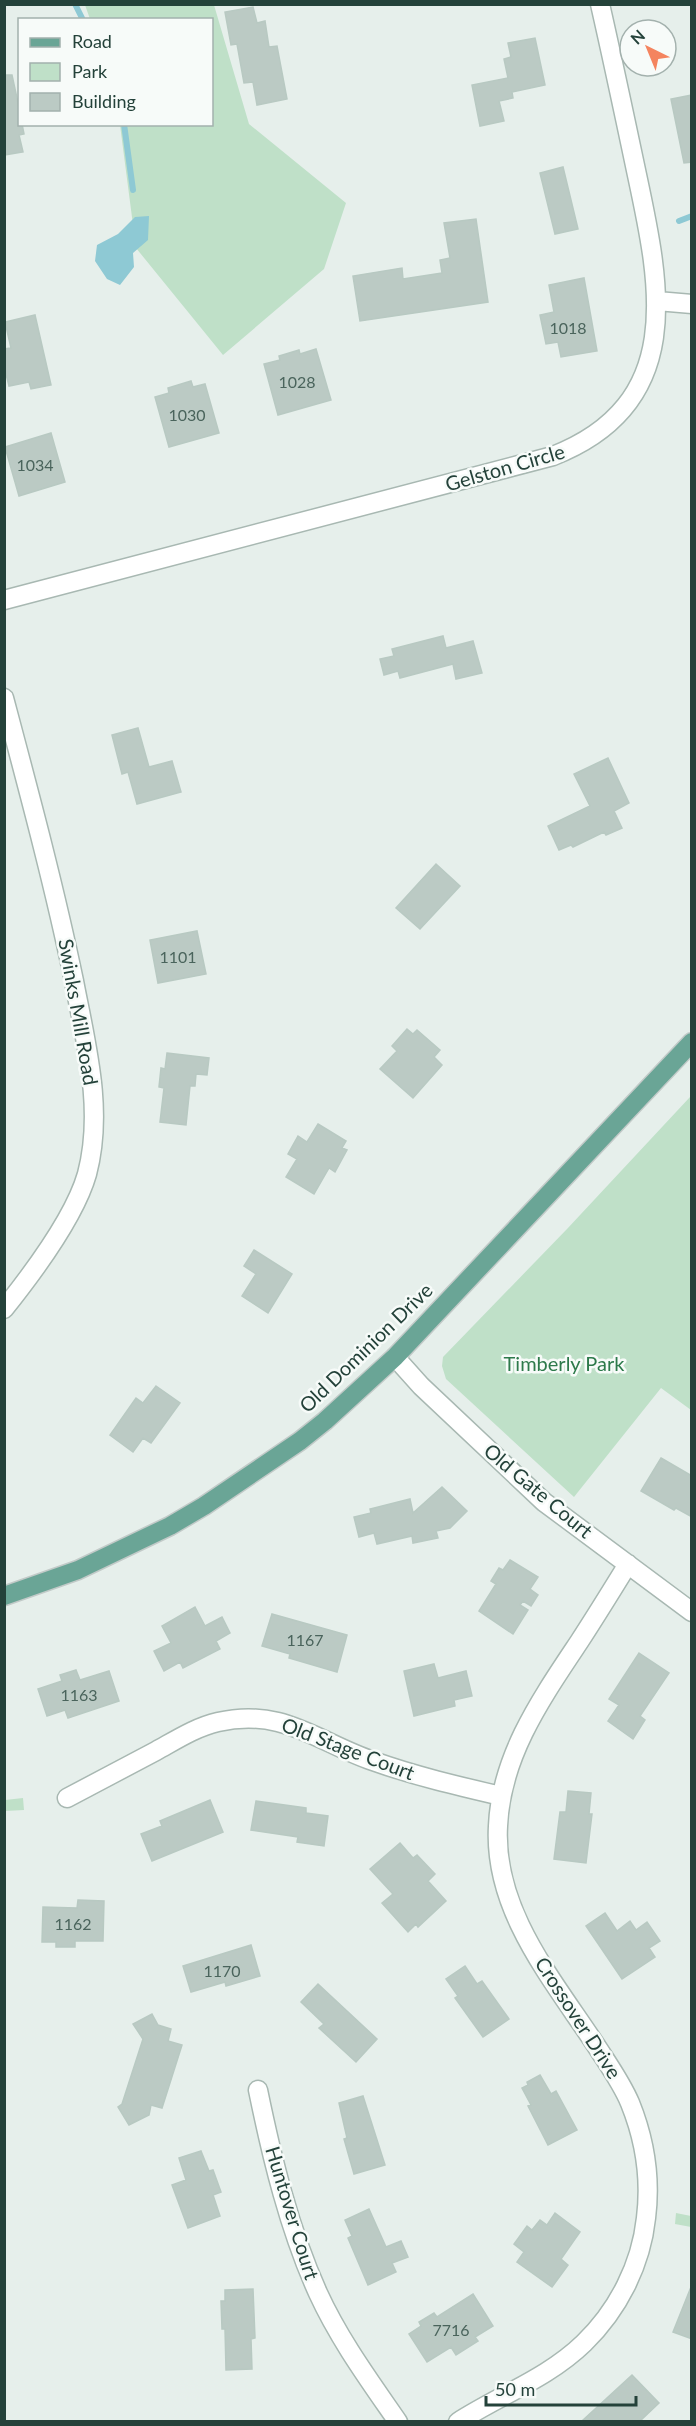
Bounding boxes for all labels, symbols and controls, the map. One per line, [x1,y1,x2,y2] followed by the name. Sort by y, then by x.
[18,18,213,126] legend
[618,18,678,78] north arrow
[626,26,648,48] text: N
[72,30,112,52] text: Road
[72,60,108,82] text: Park
[72,90,136,112] text: Building
[549,318,587,337] house number: 1018
[278,372,316,391] house number: 1028
[168,405,206,424] house number: 1030
[442,439,567,496] street label: Gelston Circle
[16,455,54,474] house number: 1034
[54,937,104,1087] street label: Swinks Mill Road
[159,947,197,966] house number: 1101
[294,1278,437,1417] street label: Old Dominion Drive
[504,1351,625,1375] park label: Timberly Park
[480,1438,598,1543] street label: Old Gate Court
[286,1630,324,1649] house number: 1167
[60,1685,98,1704] house number: 1163
[279,1712,418,1784] street label: Old Stage Court
[54,1914,92,1933] house number: 1162
[531,1952,627,2083] street label: Crossover Drive
[203,1961,241,1980] house number: 1170
[261,2143,325,2282] street label: Huntover Court
[432,2320,470,2339] house number: 7716
[486,2369,636,2407] scale bar
[495,2378,535,2400] text: 50 m

